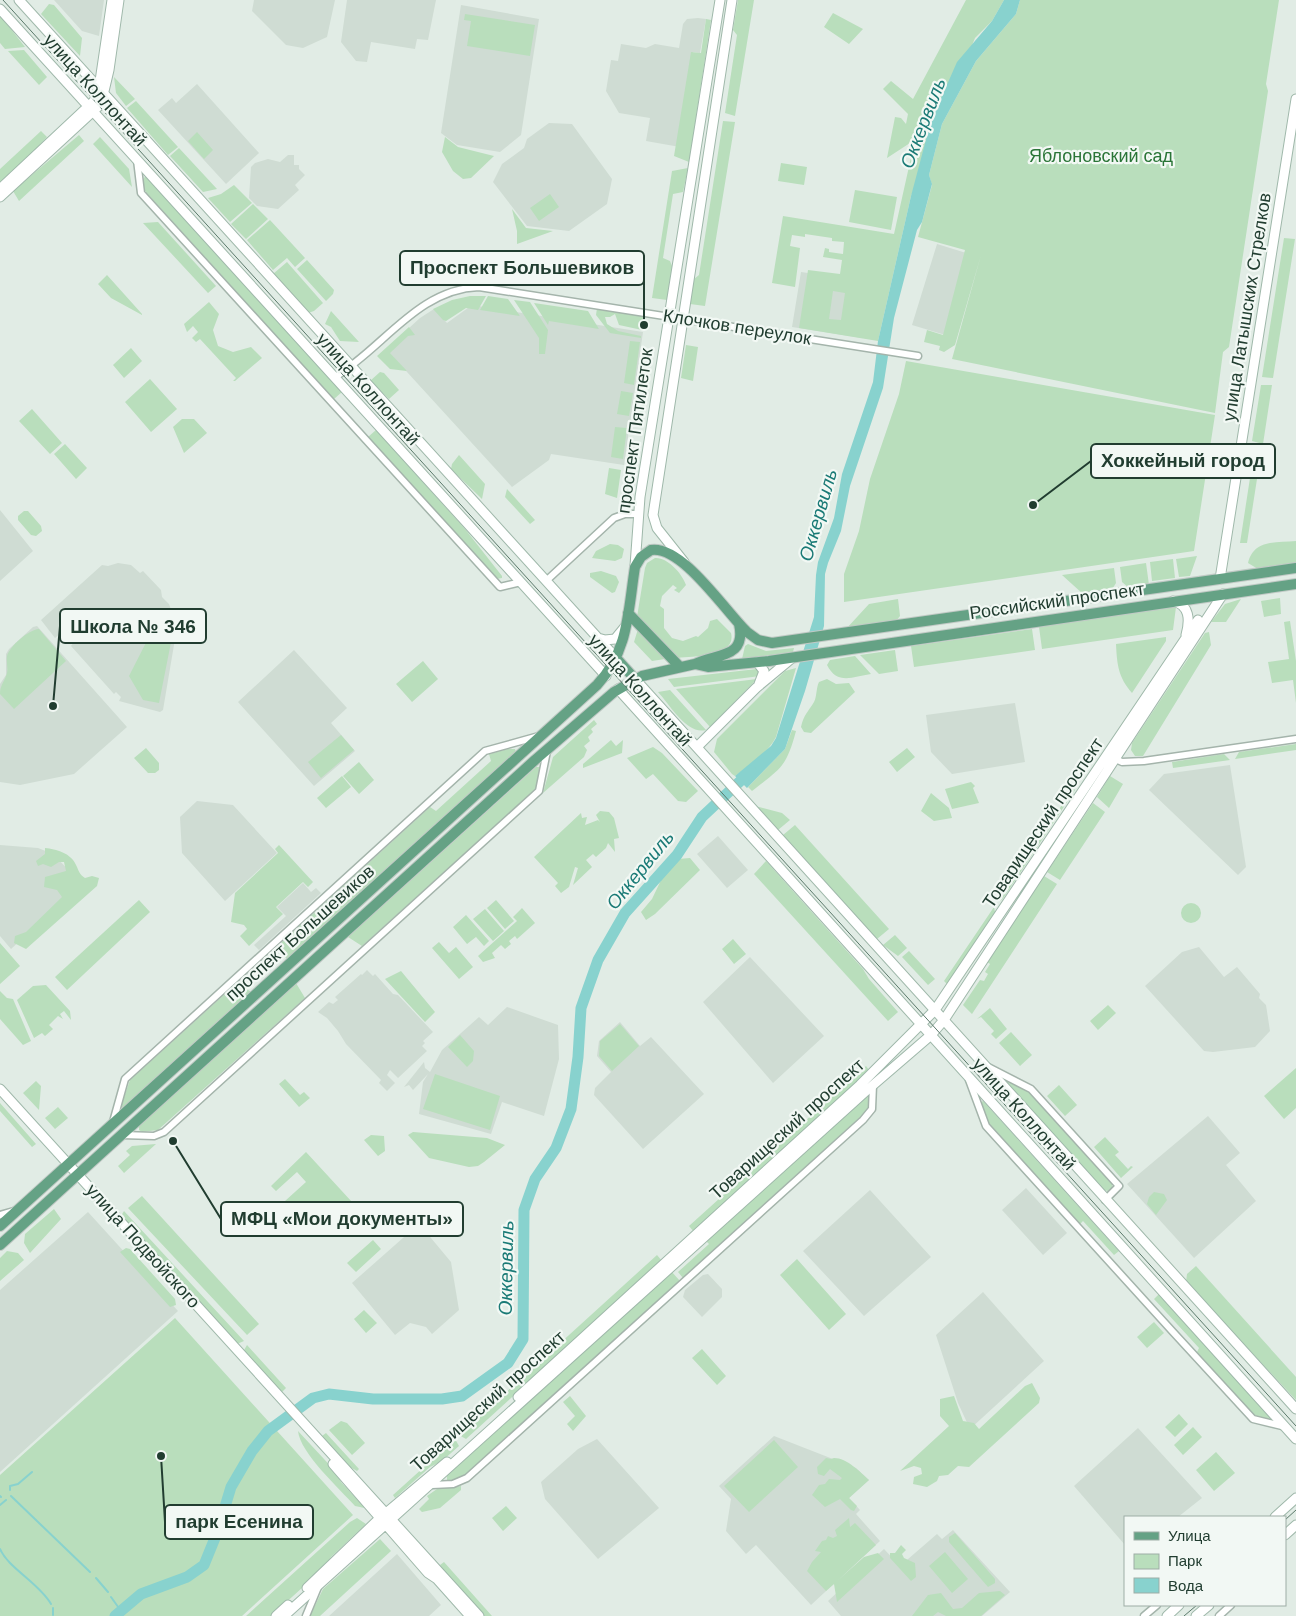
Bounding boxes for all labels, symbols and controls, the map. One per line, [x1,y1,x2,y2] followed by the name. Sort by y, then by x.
[39,30,151,150] street label: улица Коллонтай
[896,75,950,171] water label: Оккервиль
[1029,146,1174,166] park label: Яблоновский сад
[1219,191,1275,423] street label: улица Латышских Стрелков
[400,251,644,285] callout: Проспект Большевиков
[410,257,634,278] text: Проспект Большевиков
[662,305,813,349] street label: Клочков переулок
[312,329,424,449] street label: улица Коллонтай
[613,347,657,515] street label: проспект Пятилеток
[1091,444,1275,478] callout: Хоккейный город
[1101,450,1265,471] text: Хоккейный город
[795,466,841,564] water label: Оккервиль
[968,579,1146,623] street label: Российский проспект
[60,609,206,643] callout: Школа № 346
[70,616,196,637] text: Школа № 346
[584,630,696,750] street label: улица Коллонтай
[979,734,1107,912] street label: Товарищеский проспект
[602,826,678,914] water label: Оккервиль
[222,861,378,1005] street label: проспект Большевиков
[706,1054,868,1204] street label: Товарищеский проспект
[968,1054,1080,1174] street label: улица Коллонтай
[82,1180,204,1312] street label: улица Подвойского
[221,1202,463,1236] callout: МФЦ «Мои документы»
[231,1208,453,1229] text: МФЦ «Мои документы»
[495,1220,517,1316] water label: Оккервиль
[407,1326,569,1476] street label: Товарищеский проспект
[165,1505,313,1539] callout: парк Есенина
[175,1511,303,1532] text: парк Есенина
[1124,1516,1286,1606] legend
[1168,1527,1211,1544] text: Улица
[1168,1552,1202,1569] text: Парк
[1168,1577,1204,1594] text: Вода

